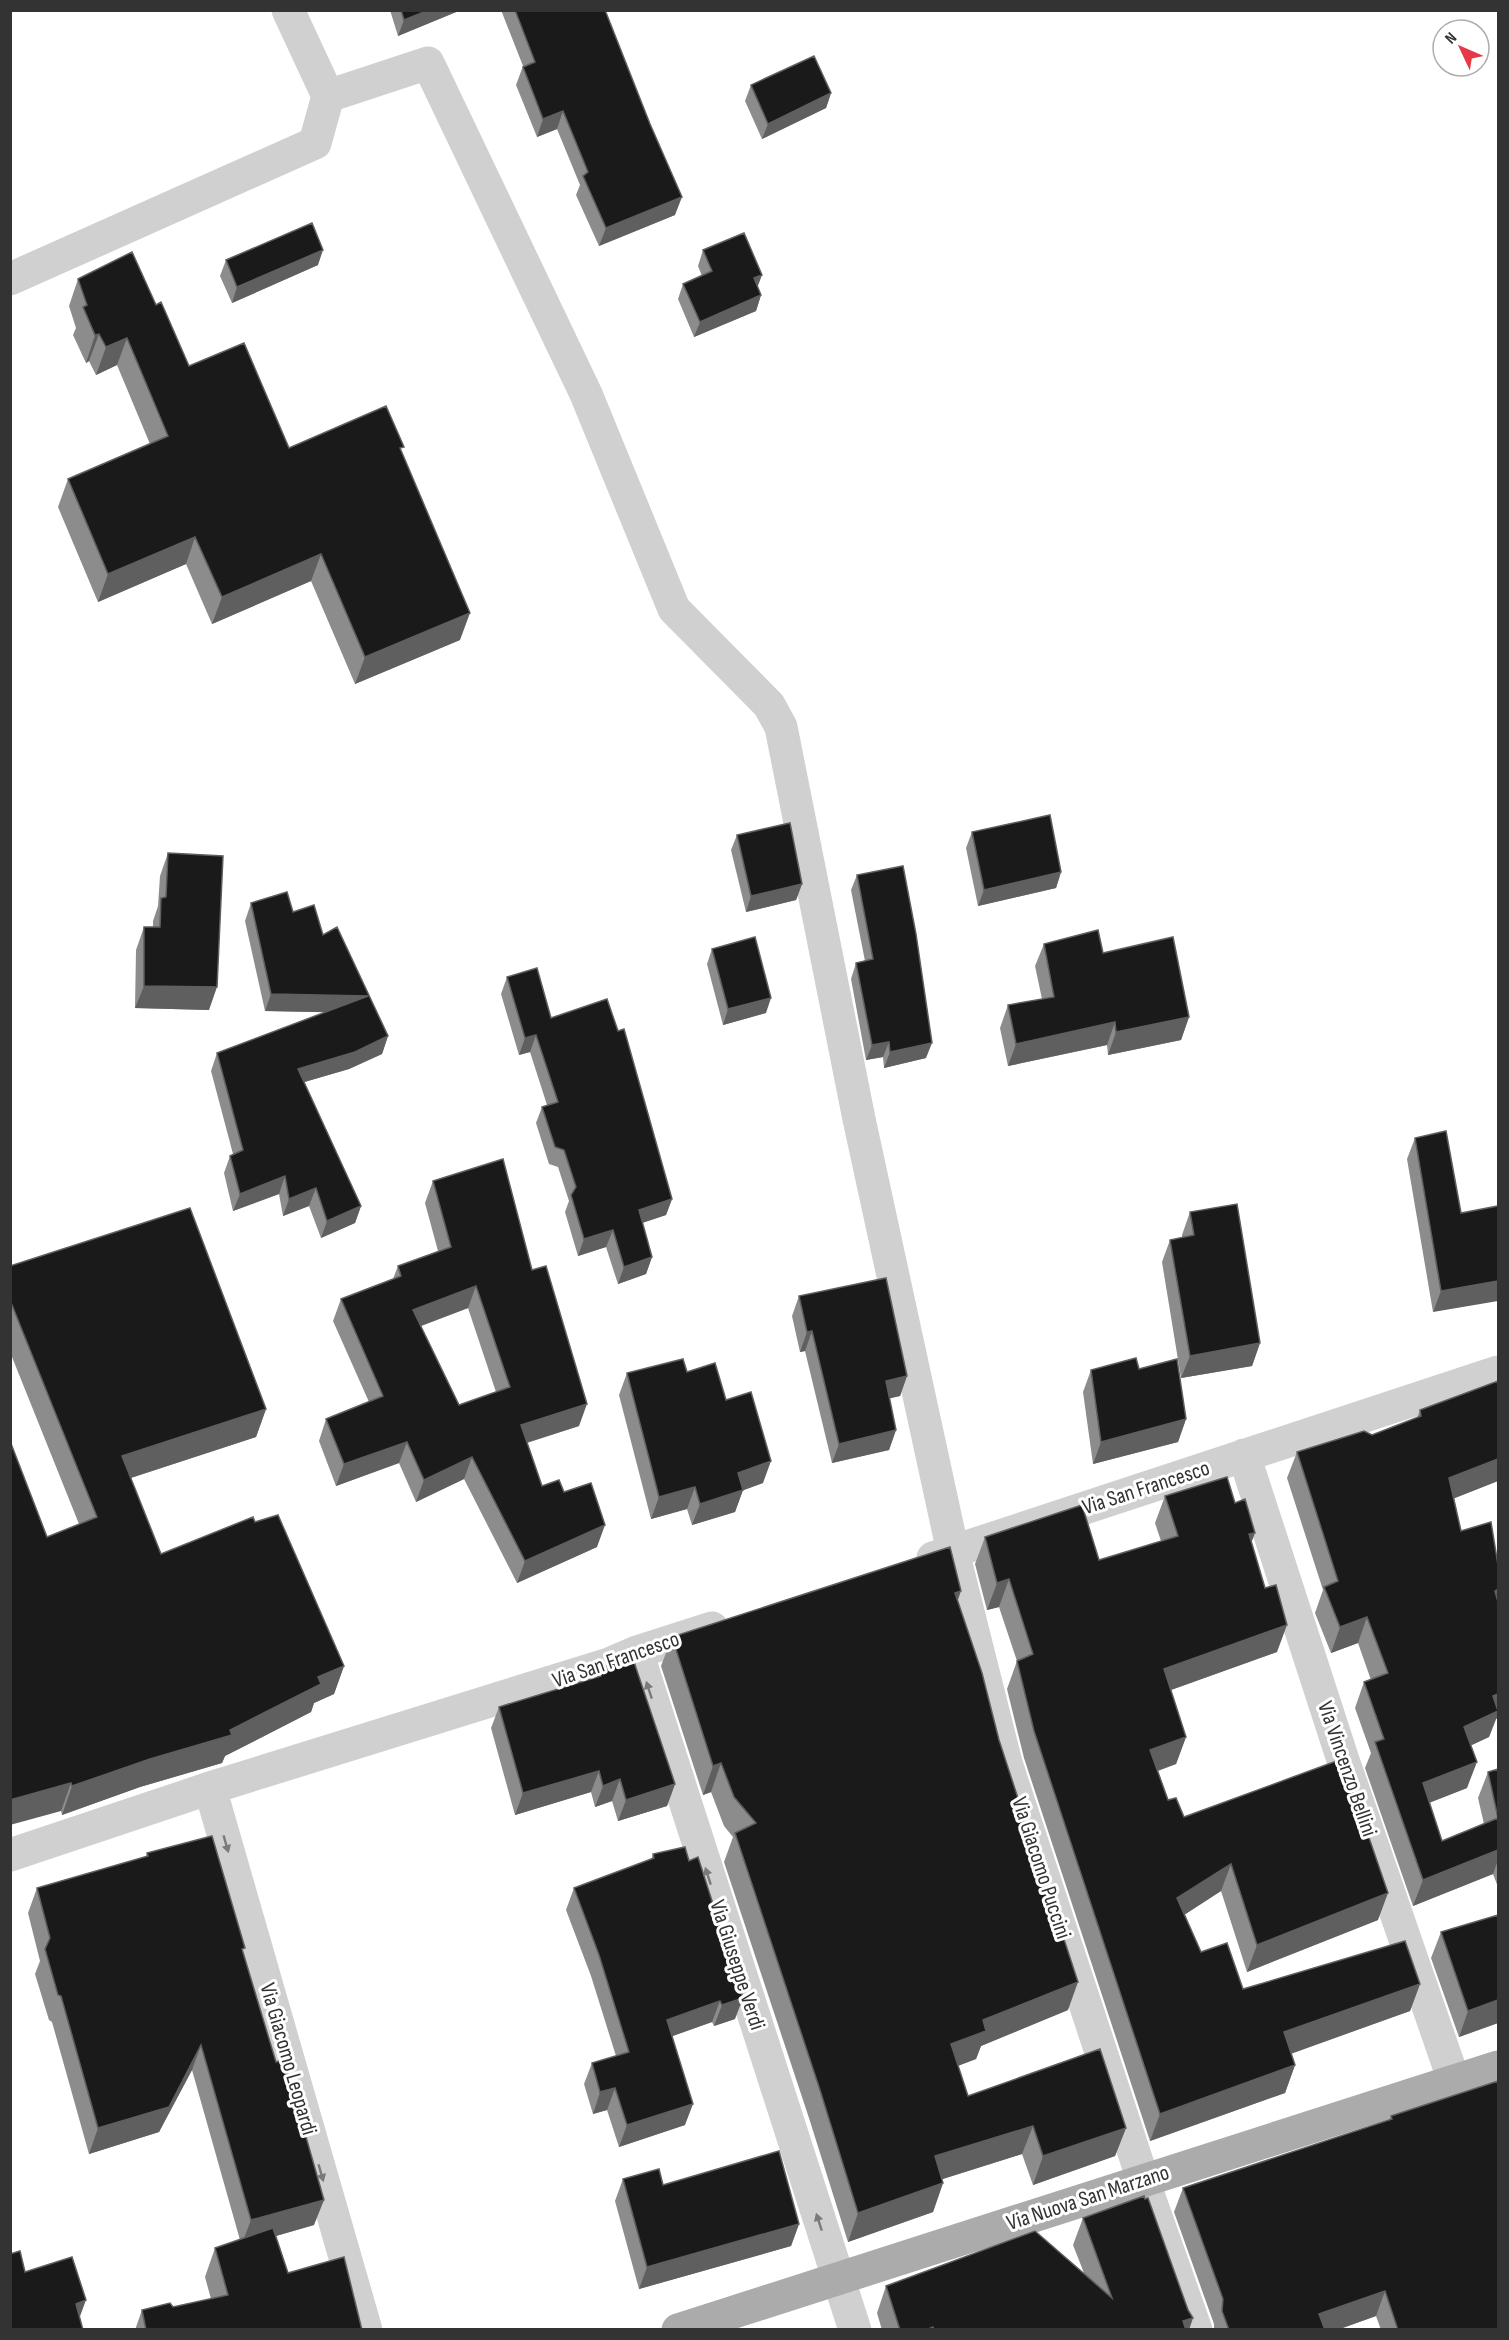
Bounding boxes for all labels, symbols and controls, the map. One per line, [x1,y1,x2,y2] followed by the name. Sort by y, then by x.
[1431,18,1491,78] north arrow
[1441,29,1461,48] text: N
[1079,1455,1213,1521] street label: Via San Francesco
[549,1626,683,1694] street label: Via San Francesco
[644,1681,653,1699] one-way arrow
[1311,1698,1383,1840] street label: Via Vincenzo Bellini
[1005,1794,1077,1942] street label: Via Giacomo Puccini
[222,1835,232,1853] one-way arrow
[703,1867,713,1885] one-way arrow
[703,1897,771,2033] street label: Via Giuseppe Verdi
[253,1980,323,2138] street label: Via Giacomo Leopardi
[1003,2159,1173,2237] street label: Via Nuova San Marzano
[317,2164,326,2182] one-way arrow
[814,2213,823,2231] one-way arrow

